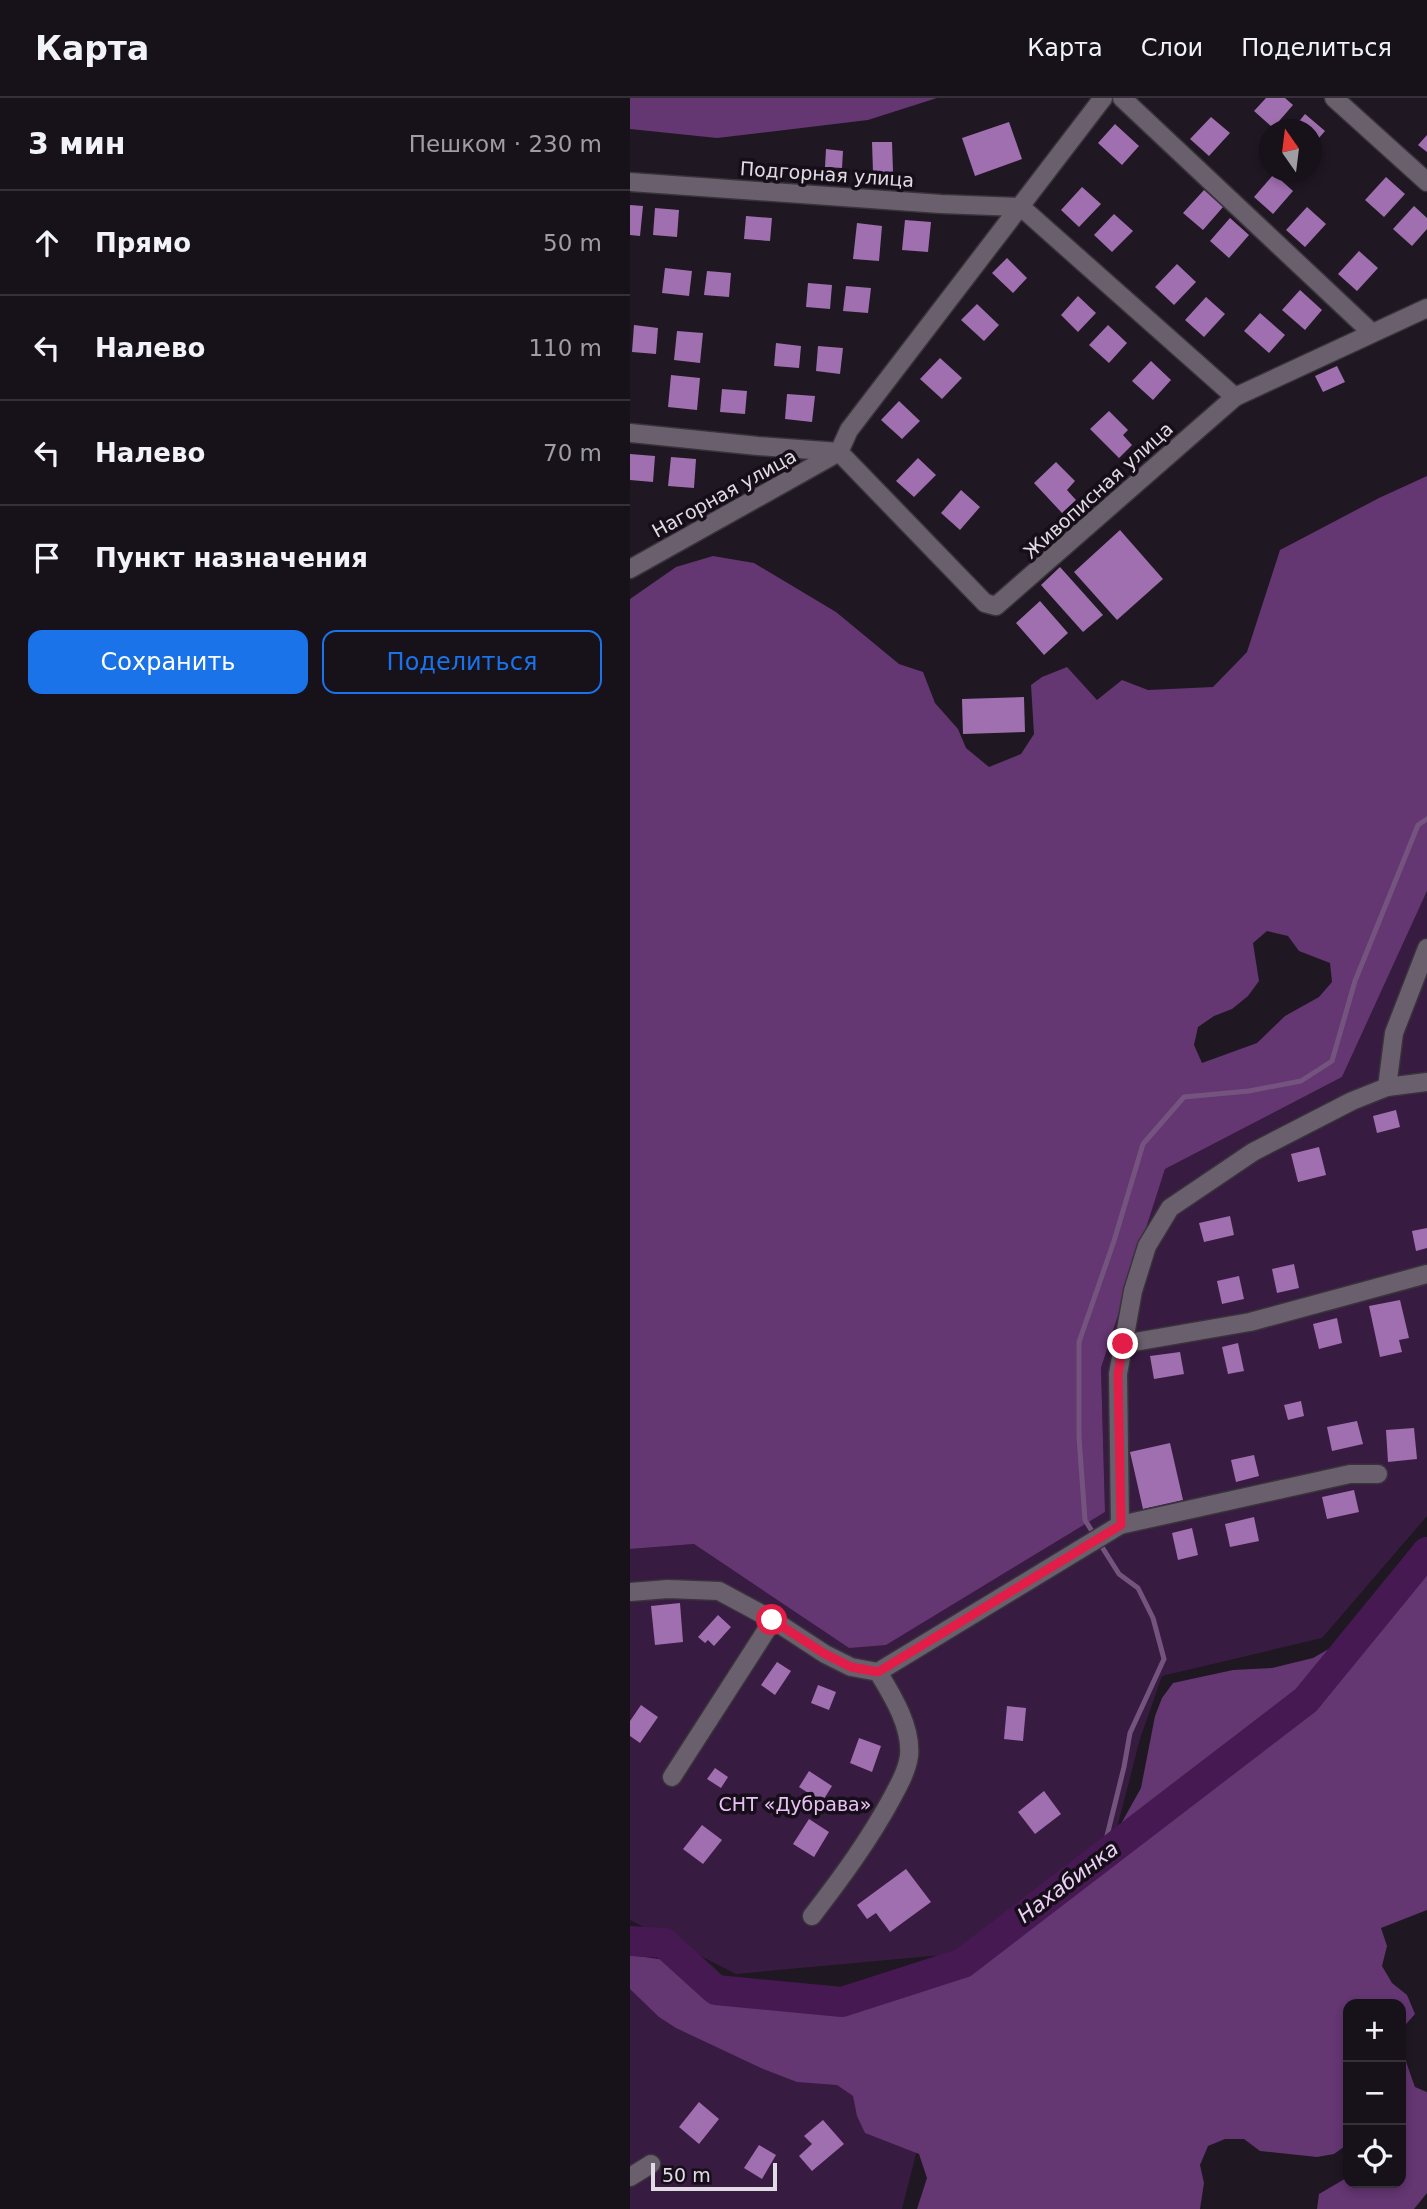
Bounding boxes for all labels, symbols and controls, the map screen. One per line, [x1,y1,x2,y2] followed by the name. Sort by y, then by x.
[35,29,149,68] text: Карта
[1027,34,1103,62] text: Карта
[1141,34,1203,62] text: Слои
[1241,34,1392,62] text: Поделиться
[1259,119,1322,182] north arrow
[28,126,126,161] text: 3 мин
[409,131,602,157] text: Пешком · 230 m
[739,157,915,191] street label: Подгорная улица
[28,224,66,262] icon: ahead
[95,228,191,258] text: Прямо
[543,230,602,256] text: 50 m
[28,329,66,367] icon: left
[95,333,205,363] text: Налево
[528,335,602,361] text: 110 m
[1019,417,1177,563] street label: Живописная улица
[28,434,66,472] icon: left
[95,438,205,468] text: Налево
[543,440,602,466] text: 70 m
[648,444,800,542] street label: Нагорная улица
[28,539,66,577] icon: arrive
[95,543,368,573] text: Пункт назначения
[28,630,308,694] button: Сохранить
[322,630,602,694] button: Поделиться
[1107,1328,1138,1359] route end
[756,1604,787,1635] route start
[719,1793,871,1815] park label: СНТ «Дубрава»
[1013,1836,1123,1928] water label: Нахабинка
[1343,1999,1406,2188] map controls
[1343,1999,1406,2062] button: +
[1343,2062,1406,2125] button: −
[1343,2125,1406,2188] button: locate
[651,2160,777,2192] scale bar
[662,2164,711,2186] text: 50 m

